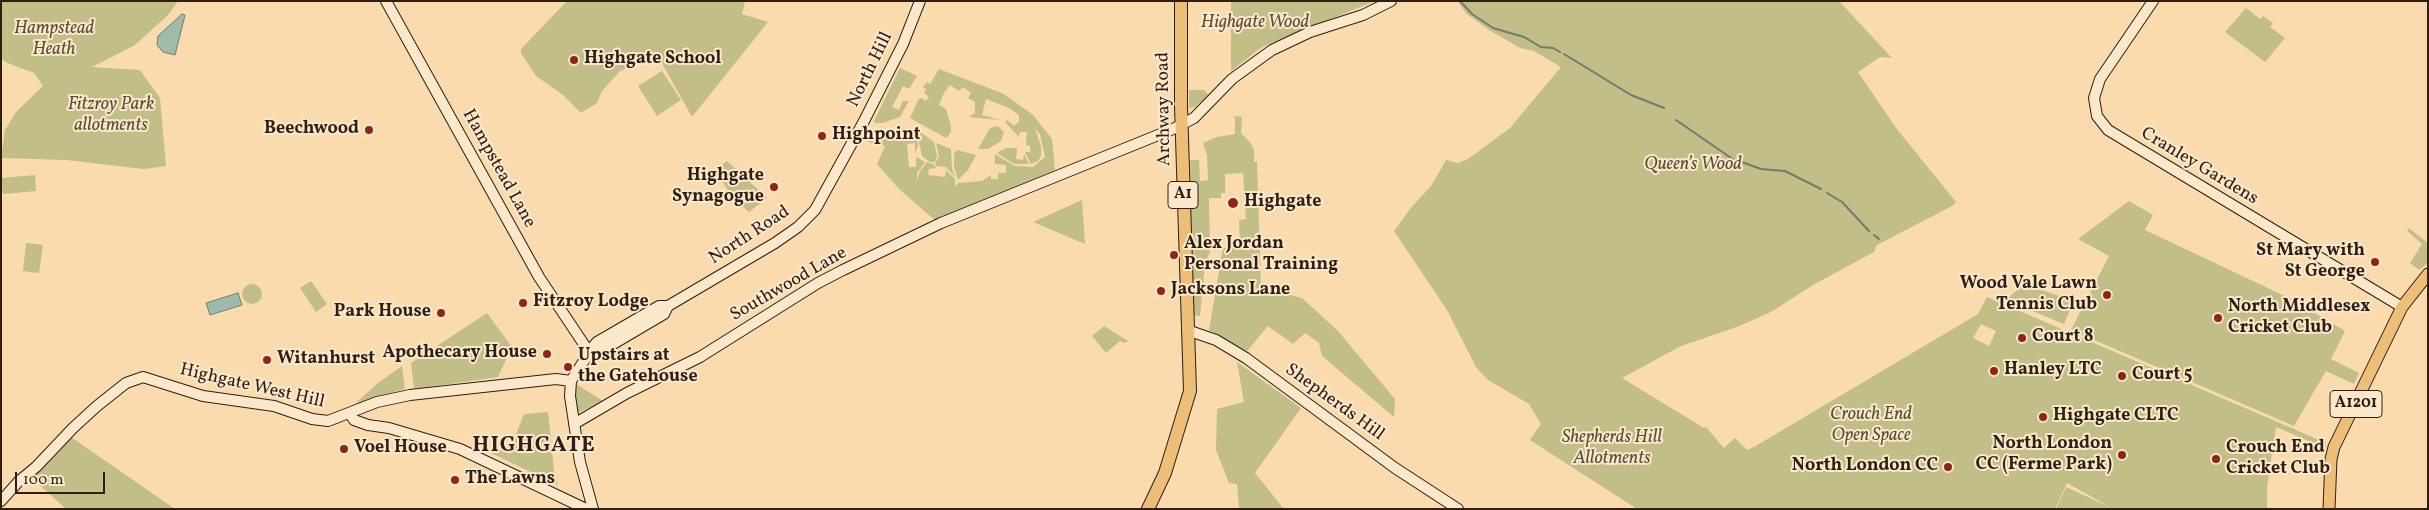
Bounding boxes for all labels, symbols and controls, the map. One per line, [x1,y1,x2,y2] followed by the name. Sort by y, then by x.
[1201,13,1309,35] park label: Highgate Wood
[14,19,94,62] park label: Hampstead Heath
[844,29,898,111] street label: North Hill
[584,49,721,71] place label: Highgate School
[1153,52,1177,166] street label: Archway Road
[568,54,580,66] marker: Highgate School
[68,95,154,138] park label: Fitzroy Park allotments
[457,106,539,232] street label: Hampstead Lane
[264,119,359,141] place label: Beechwood
[363,124,375,136] marker: Beechwood
[2136,124,2262,210] street label: Cranley Gardens
[832,125,920,147] place label: Highpoint
[816,130,828,142] marker: Highpoint
[1644,155,1742,177] park label: Queen’s Wood
[672,166,764,208] place label: Highgate Synagogue
[768,181,780,193] marker: Highgate Synagogue
[1168,182,1198,208] road number: A1
[1244,192,1321,214] place label: Highgate
[1226,196,1240,210] marker: Highgate
[706,202,794,270] street label: North Road
[1184,234,1338,276] place label: Alex Jordan Personal Training
[2256,241,2365,284] place label: St Mary with St George
[727,243,851,327] street label: Southwood Lane
[1168,249,1180,261] marker: Alex Jordan Personal Training
[2369,256,2381,268] marker: St Mary with St George
[1960,274,2097,316] place label: Wood Vale Lawn Tennis Club
[1171,280,1290,302] place label: Jacksons Lane
[1155,285,1167,297] marker: Jacksons Lane
[2101,289,2113,301] marker: Wood Vale Lawn Tennis Club
[533,292,649,314] place label: Fitzroy Lodge
[517,297,529,309] marker: Fitzroy Lodge
[2228,297,2370,340] place label: North Middlesex Cricket Club
[334,302,431,324] place label: Park House
[435,307,447,319] marker: Park House
[2212,312,2224,324] marker: North Middlesex Cricket Club
[2032,327,2094,349] place label: Court 8
[2016,332,2028,344] marker: Court 8
[383,343,537,365] place label: Apothecary House
[578,346,698,388] place label: Upstairs at the Gatehouse
[541,348,553,360] marker: Apothecary House
[277,349,375,371] place label: Witanhurst
[261,354,273,366] marker: Witanhurst
[178,360,326,414] street label: Highgate West Hill
[1280,360,1388,446] street label: Shepherds Hill
[2004,360,2102,382] place label: Hanley LTC
[562,361,574,373] marker: Upstairs at the Gatehouse
[1988,365,2000,377] marker: Hanley LTC
[2132,365,2192,387] place label: Court 5
[2116,370,2128,382] marker: Court 5
[2330,390,2382,418] road number: A1201
[1830,405,1912,448] park label: Crouch End Open Space
[2053,406,2179,428] place label: Highgate CLTC
[2037,411,2049,423] marker: Highgate CLTC
[1562,428,1662,470] park label: Shepherds Hill Allotments
[471,434,597,460] district label: HIGHGATE
[1976,434,2112,476] place label: North London CC (Ferme Park)
[354,438,447,460] place label: Voel House
[2226,438,2330,480] place label: Crouch End Cricket Club
[338,443,350,455] marker: Voel House
[2116,449,2128,461] marker: North London CC (Ferme Park)
[2210,453,2222,465] marker: Crouch End Cricket Club
[1792,456,1938,478] place label: North London CC
[1942,461,1954,473] marker: North London CC
[18,462,108,494] scale bar
[465,469,555,491] place label: The Lawns
[23,470,63,491] text: 100 m
[449,474,461,486] marker: The Lawns

